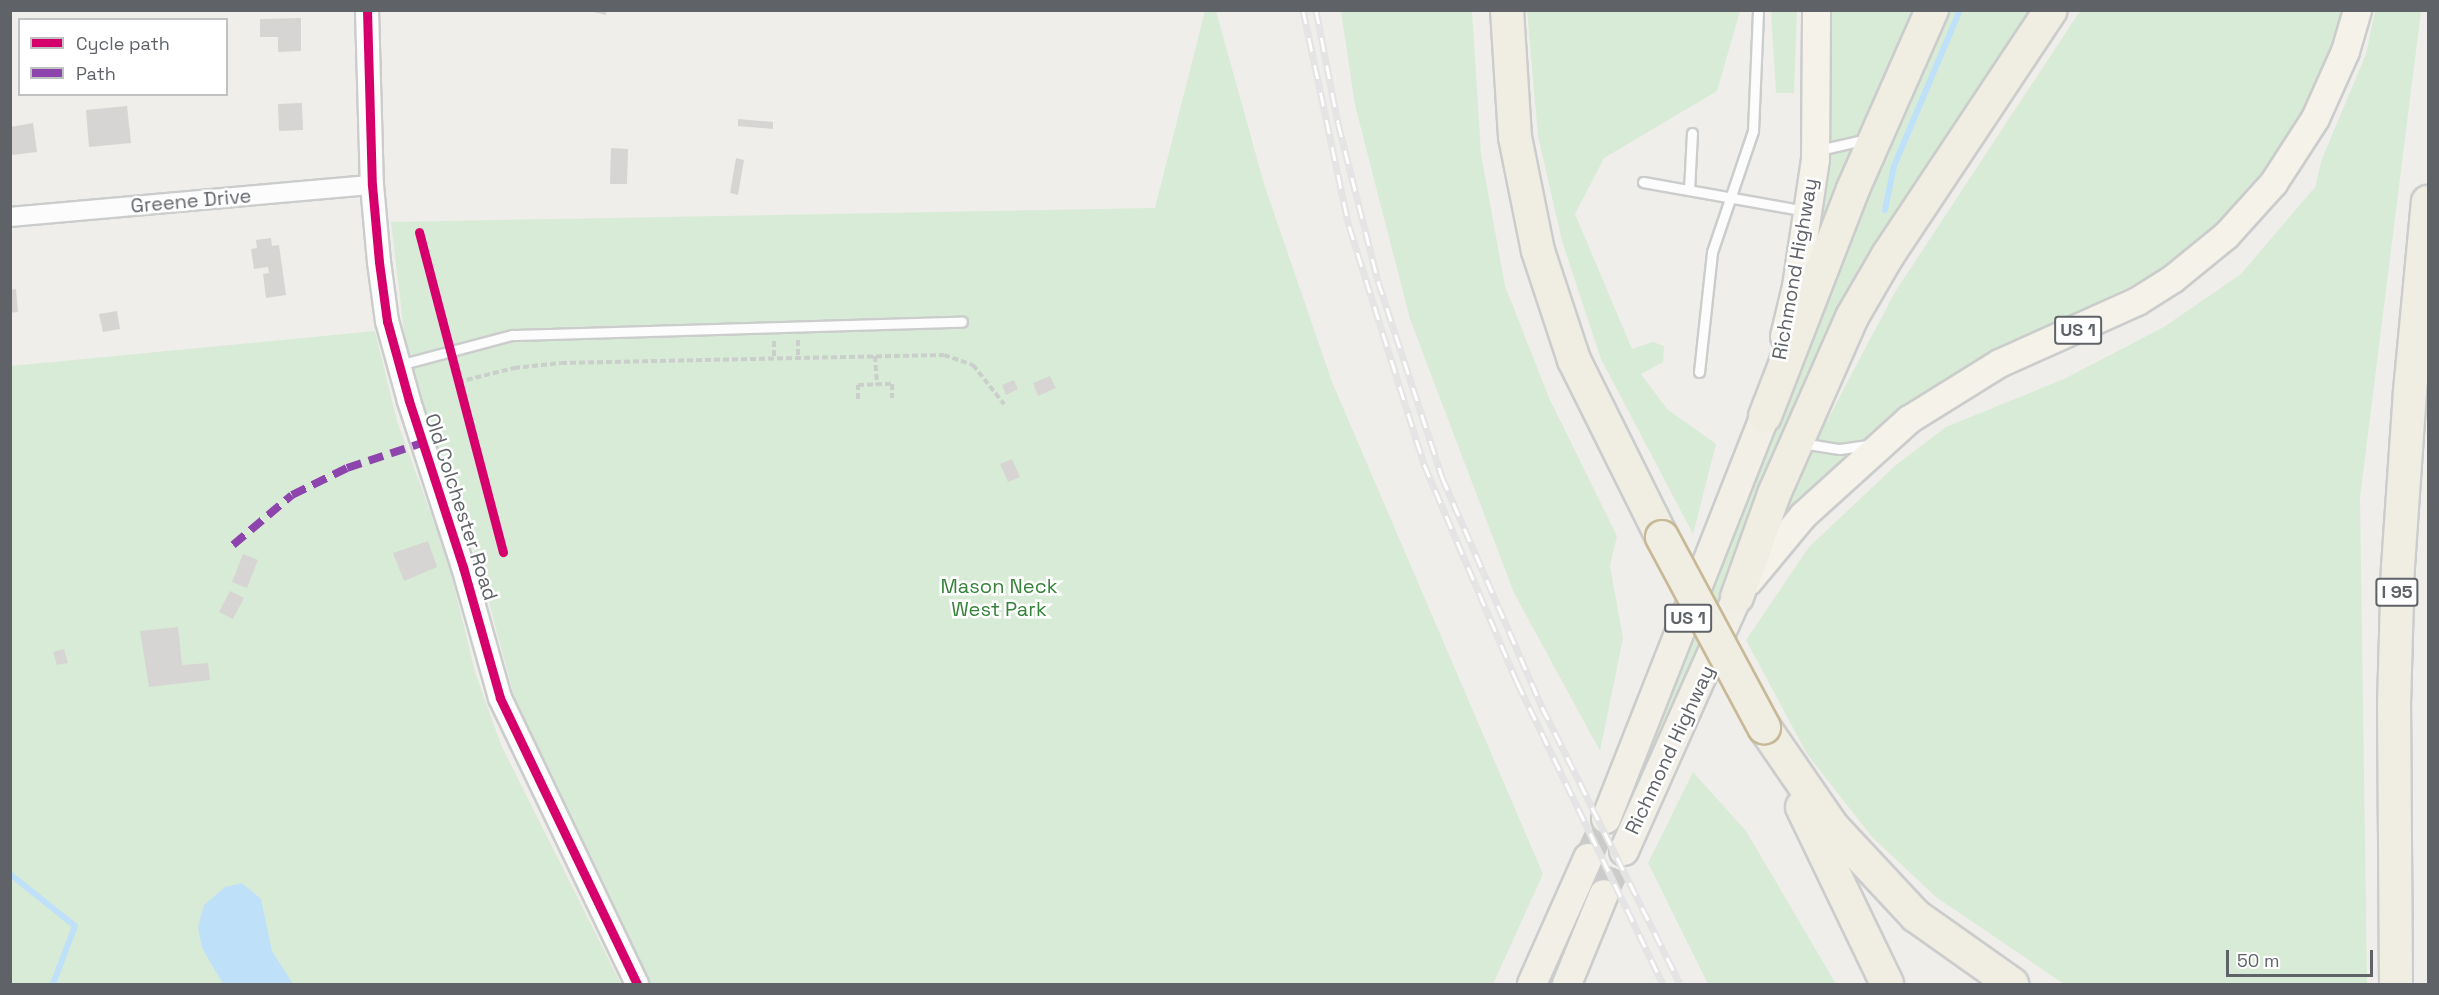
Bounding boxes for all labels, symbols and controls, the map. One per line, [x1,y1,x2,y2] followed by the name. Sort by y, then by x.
[18,18,228,96] legend
[76,32,170,55] text: Cycle path
[76,62,116,85] text: Path
[1767,176,1823,362] street label: Richmond Highway
[130,184,252,218] street label: Greene Drive
[2054,315,2102,345] road number: US 1
[419,410,503,604] street label: Old Colchester Road
[941,574,1057,621] park label: Mason Neck West Park
[2374,577,2420,607] road number: I 95
[1664,603,1712,633] road number: US 1
[1620,662,1720,838] street label: Richmond Highway
[2229,938,2376,976] scale bar
[2237,949,2279,972] text: 50 m

